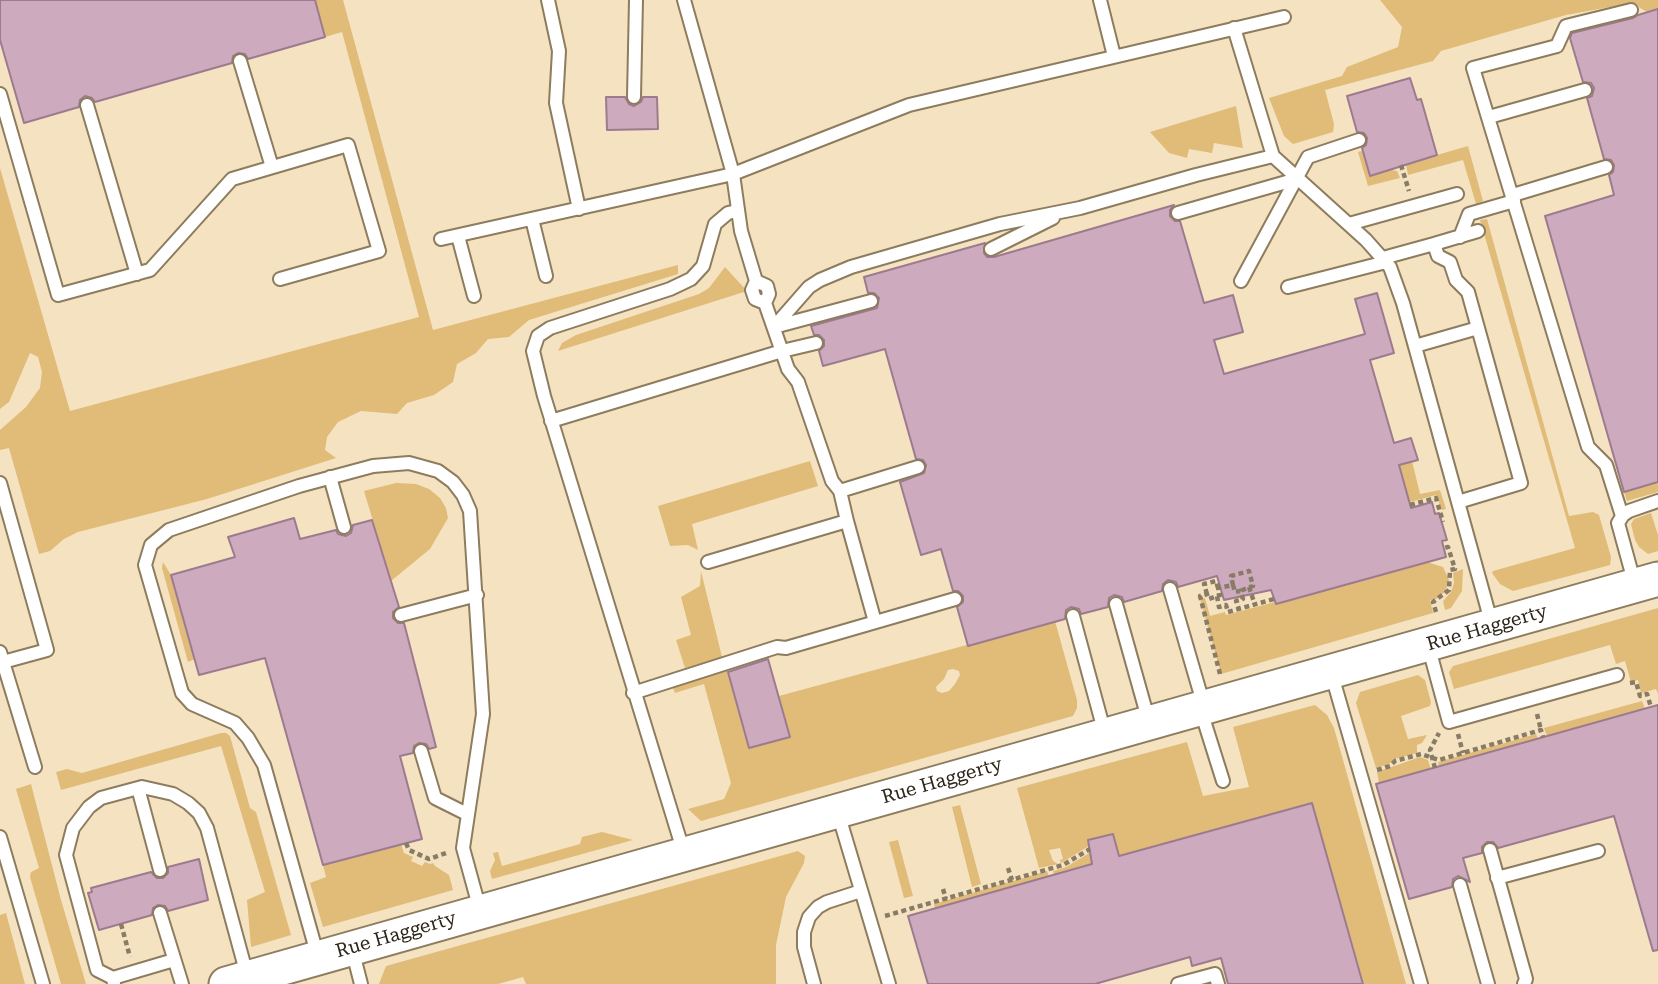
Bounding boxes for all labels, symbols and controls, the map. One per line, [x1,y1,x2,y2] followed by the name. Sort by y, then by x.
[1424,600,1550,656] street label: Rue Haggerty
[879,753,1005,809] street label: Rue Haggerty
[333,907,459,963] street label: Rue Haggerty

